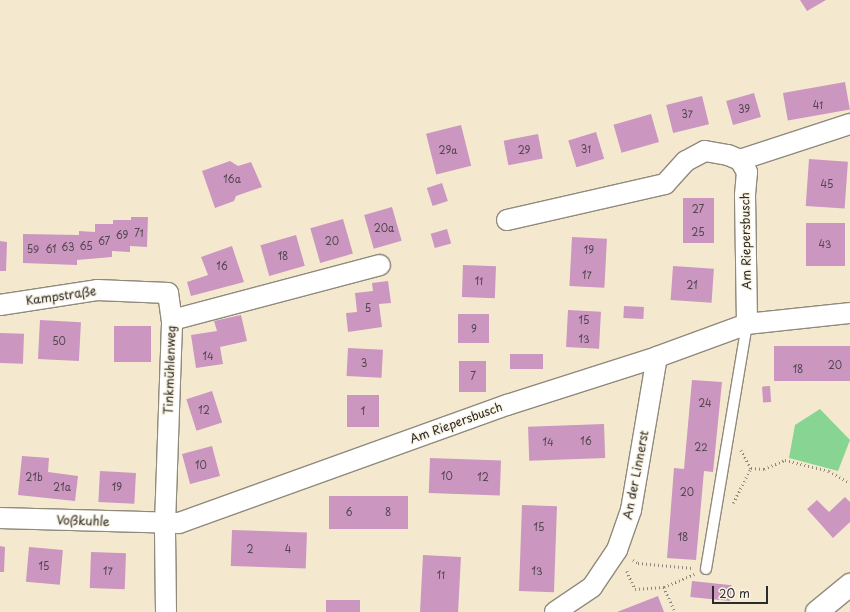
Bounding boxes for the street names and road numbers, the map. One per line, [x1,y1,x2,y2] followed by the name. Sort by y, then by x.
[738,192,754,290] street label: Am Riepersbusch
[25,284,97,308] street label: Kampstraße
[161,325,179,415] street label: Tinkmühlenweg
[408,399,504,447] street label: Am Riepersbusch
[620,429,652,521] street label: An der Linnerst
[56,513,110,529] street label: Voßkuhle

